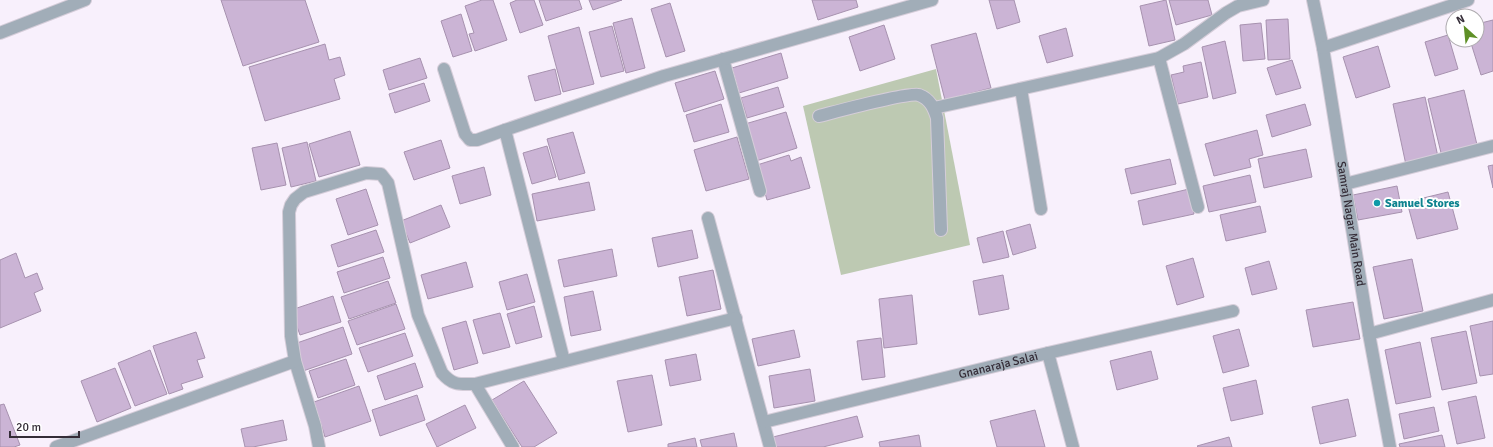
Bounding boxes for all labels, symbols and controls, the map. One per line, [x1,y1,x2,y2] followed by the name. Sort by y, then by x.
[1445,8,1485,48] north arrow
[1454,12,1467,27] text: N
[1333,160,1368,287] street label: Samraj Nagar Main Road
[1385,196,1460,211] place label: Samuel Stores
[1372,198,1382,208] marker: Samuel Stores
[957,349,1040,382] street label: Gnanaraja Salai
[10,413,79,439] scale bar
[16,420,41,435] text: 20 m

